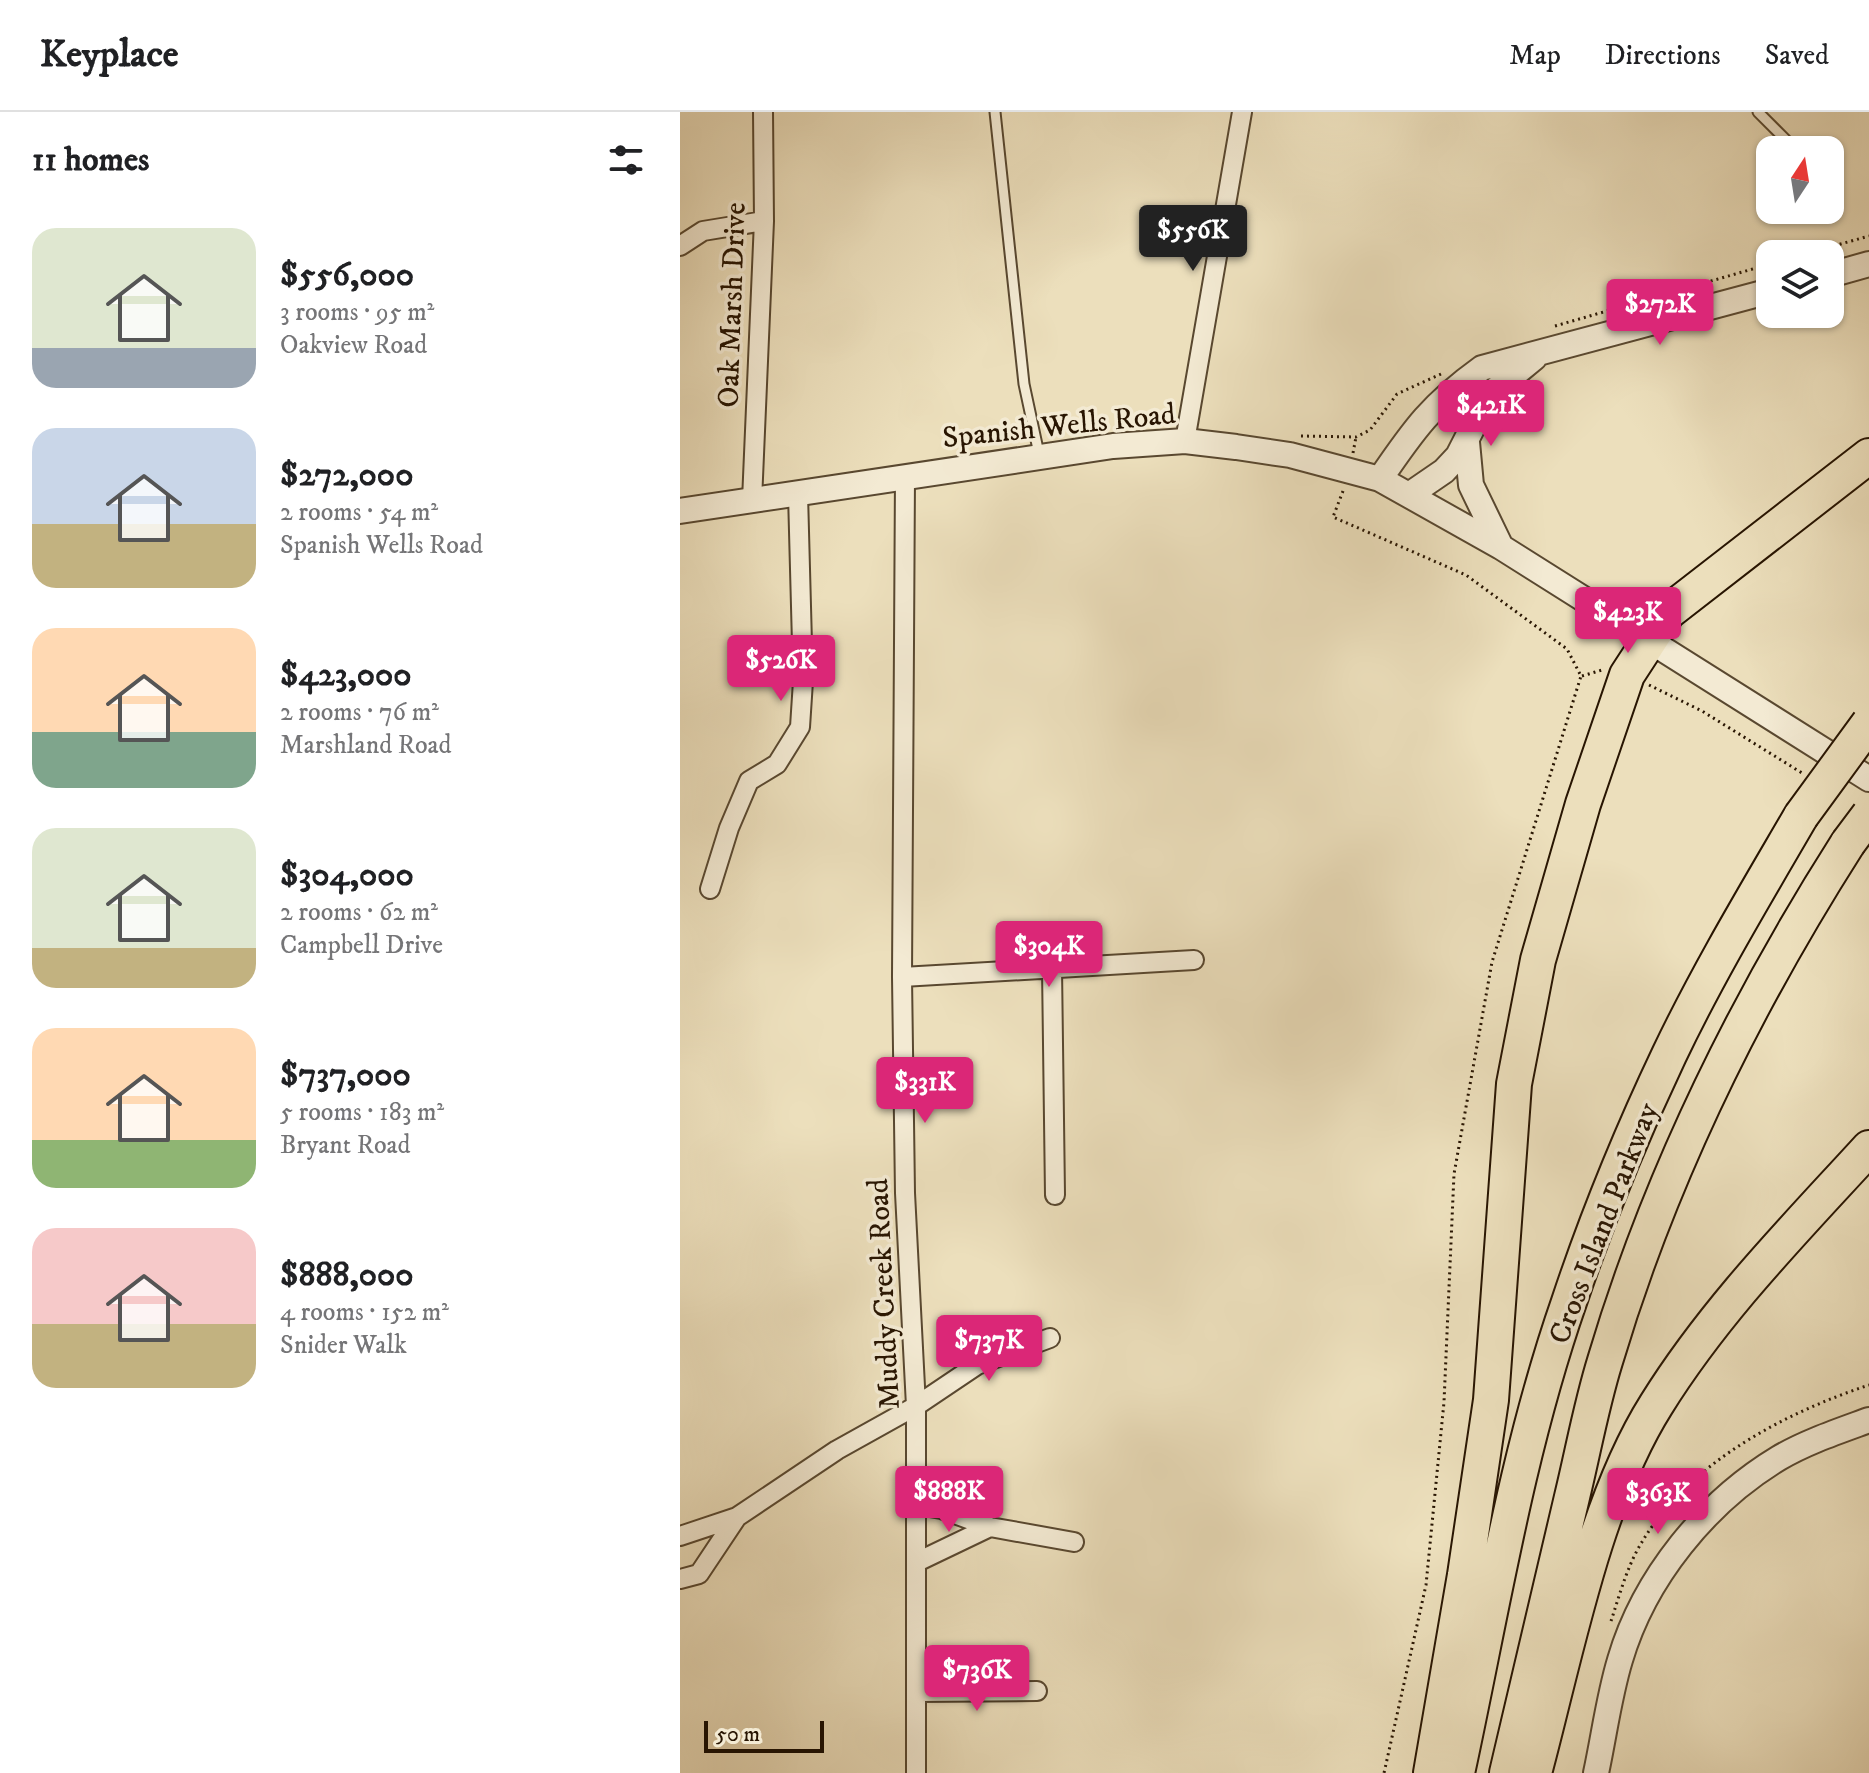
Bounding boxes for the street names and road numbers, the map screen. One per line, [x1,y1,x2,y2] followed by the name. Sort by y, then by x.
[710,202,755,408] street label: Oak Marsh Drive
[941,396,1178,457] street label: Spanish Wells Road
[1541,1097,1668,1349] street label: Cross Island Parkway
[860,1178,909,1410] street label: Muddy Creek Road

